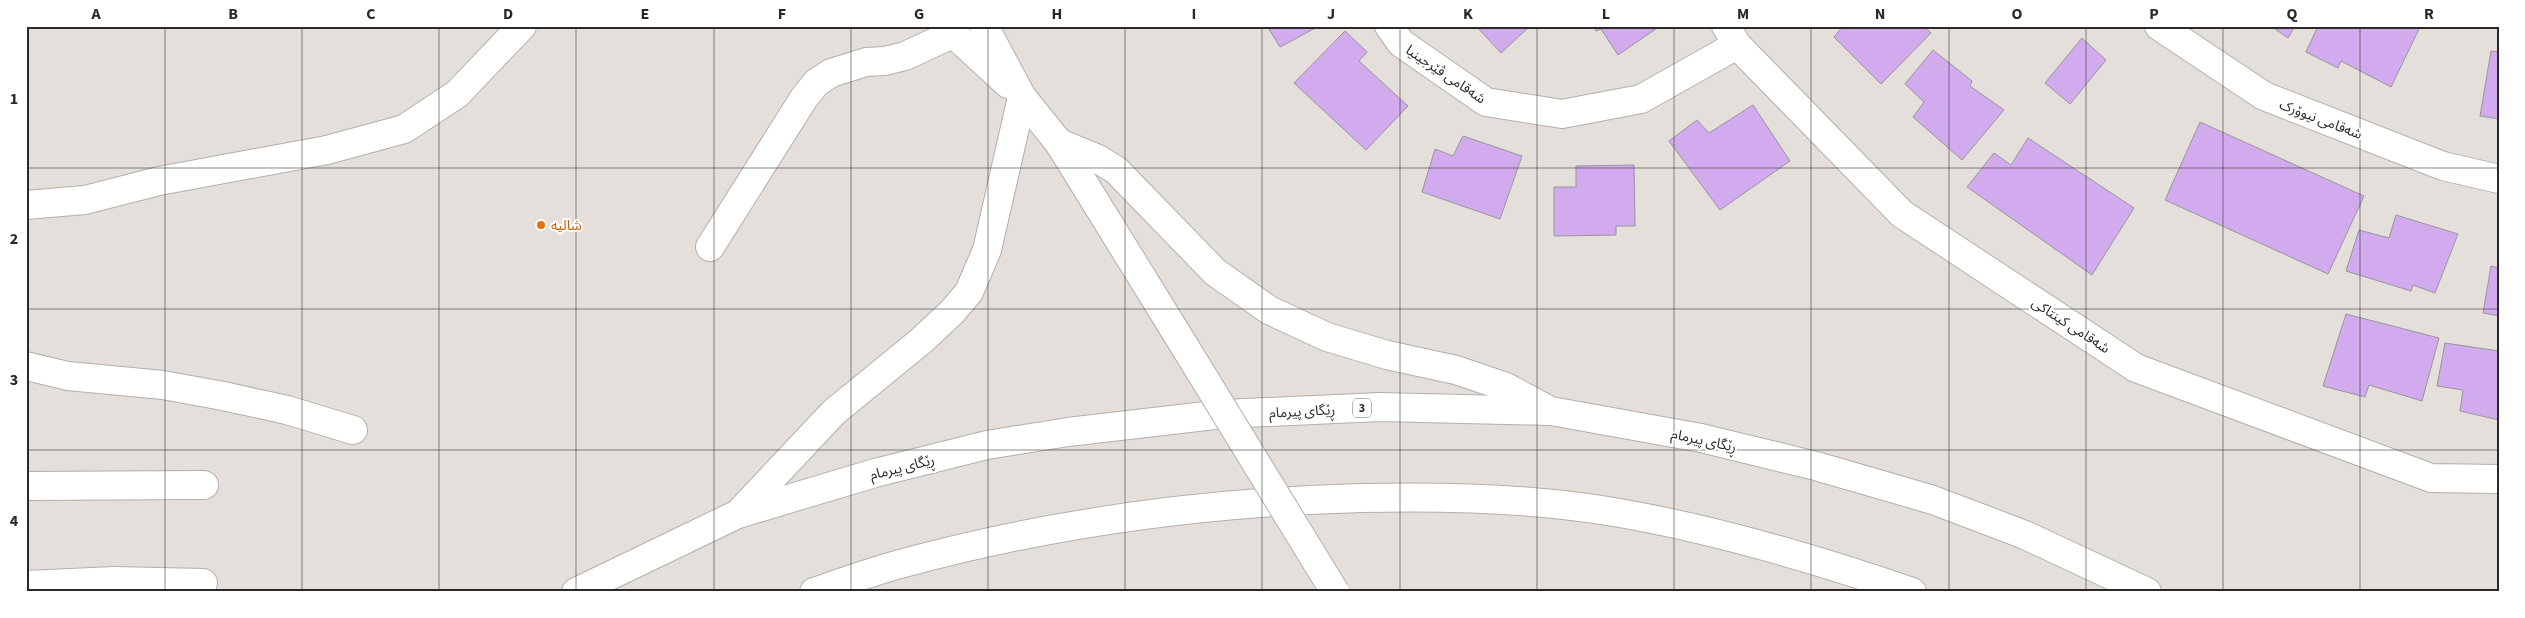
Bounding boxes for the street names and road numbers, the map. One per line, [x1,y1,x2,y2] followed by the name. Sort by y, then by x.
[1401,41,1489,109] street label: شەقامی ڤێرجینیا
[2276,95,2365,145] street label: شەقامی نیوۆرک
[2027,293,2114,359] street label: شەقامی کینتاکی
[1353,398,1371,418] road number: 3
[1269,400,1336,425] street label: ڕێگای پیرمام
[1669,424,1738,459] street label: ڕێگای پیرمام
[868,450,937,487] street label: ڕێگای پیرمام

